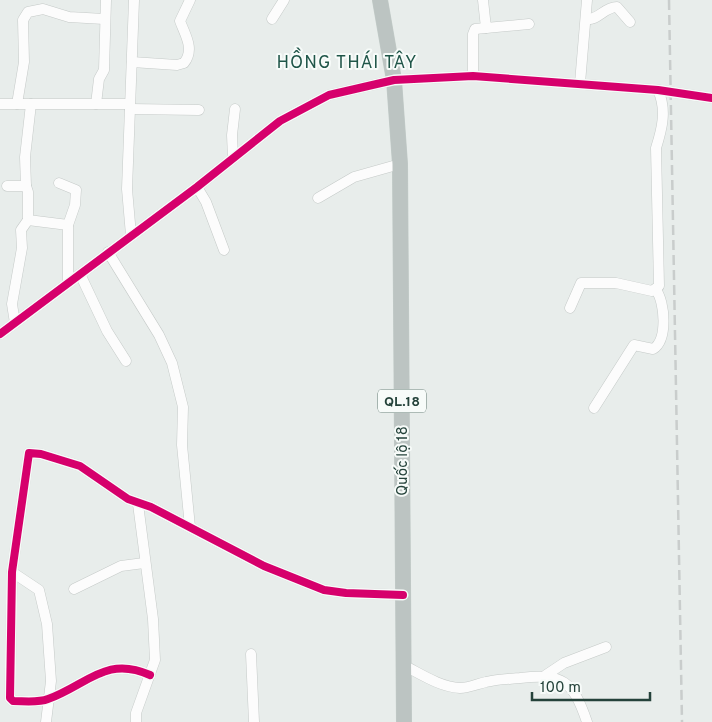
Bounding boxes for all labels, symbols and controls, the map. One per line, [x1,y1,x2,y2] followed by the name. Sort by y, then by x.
[277,47,418,75] district label: HỒNG THÁI TÂY
[378,390,426,412] road number: QL.18
[393,426,413,496] street label: Quốc lộ 18
[532,670,650,702] scale bar
[540,679,581,698] text: 100 m

